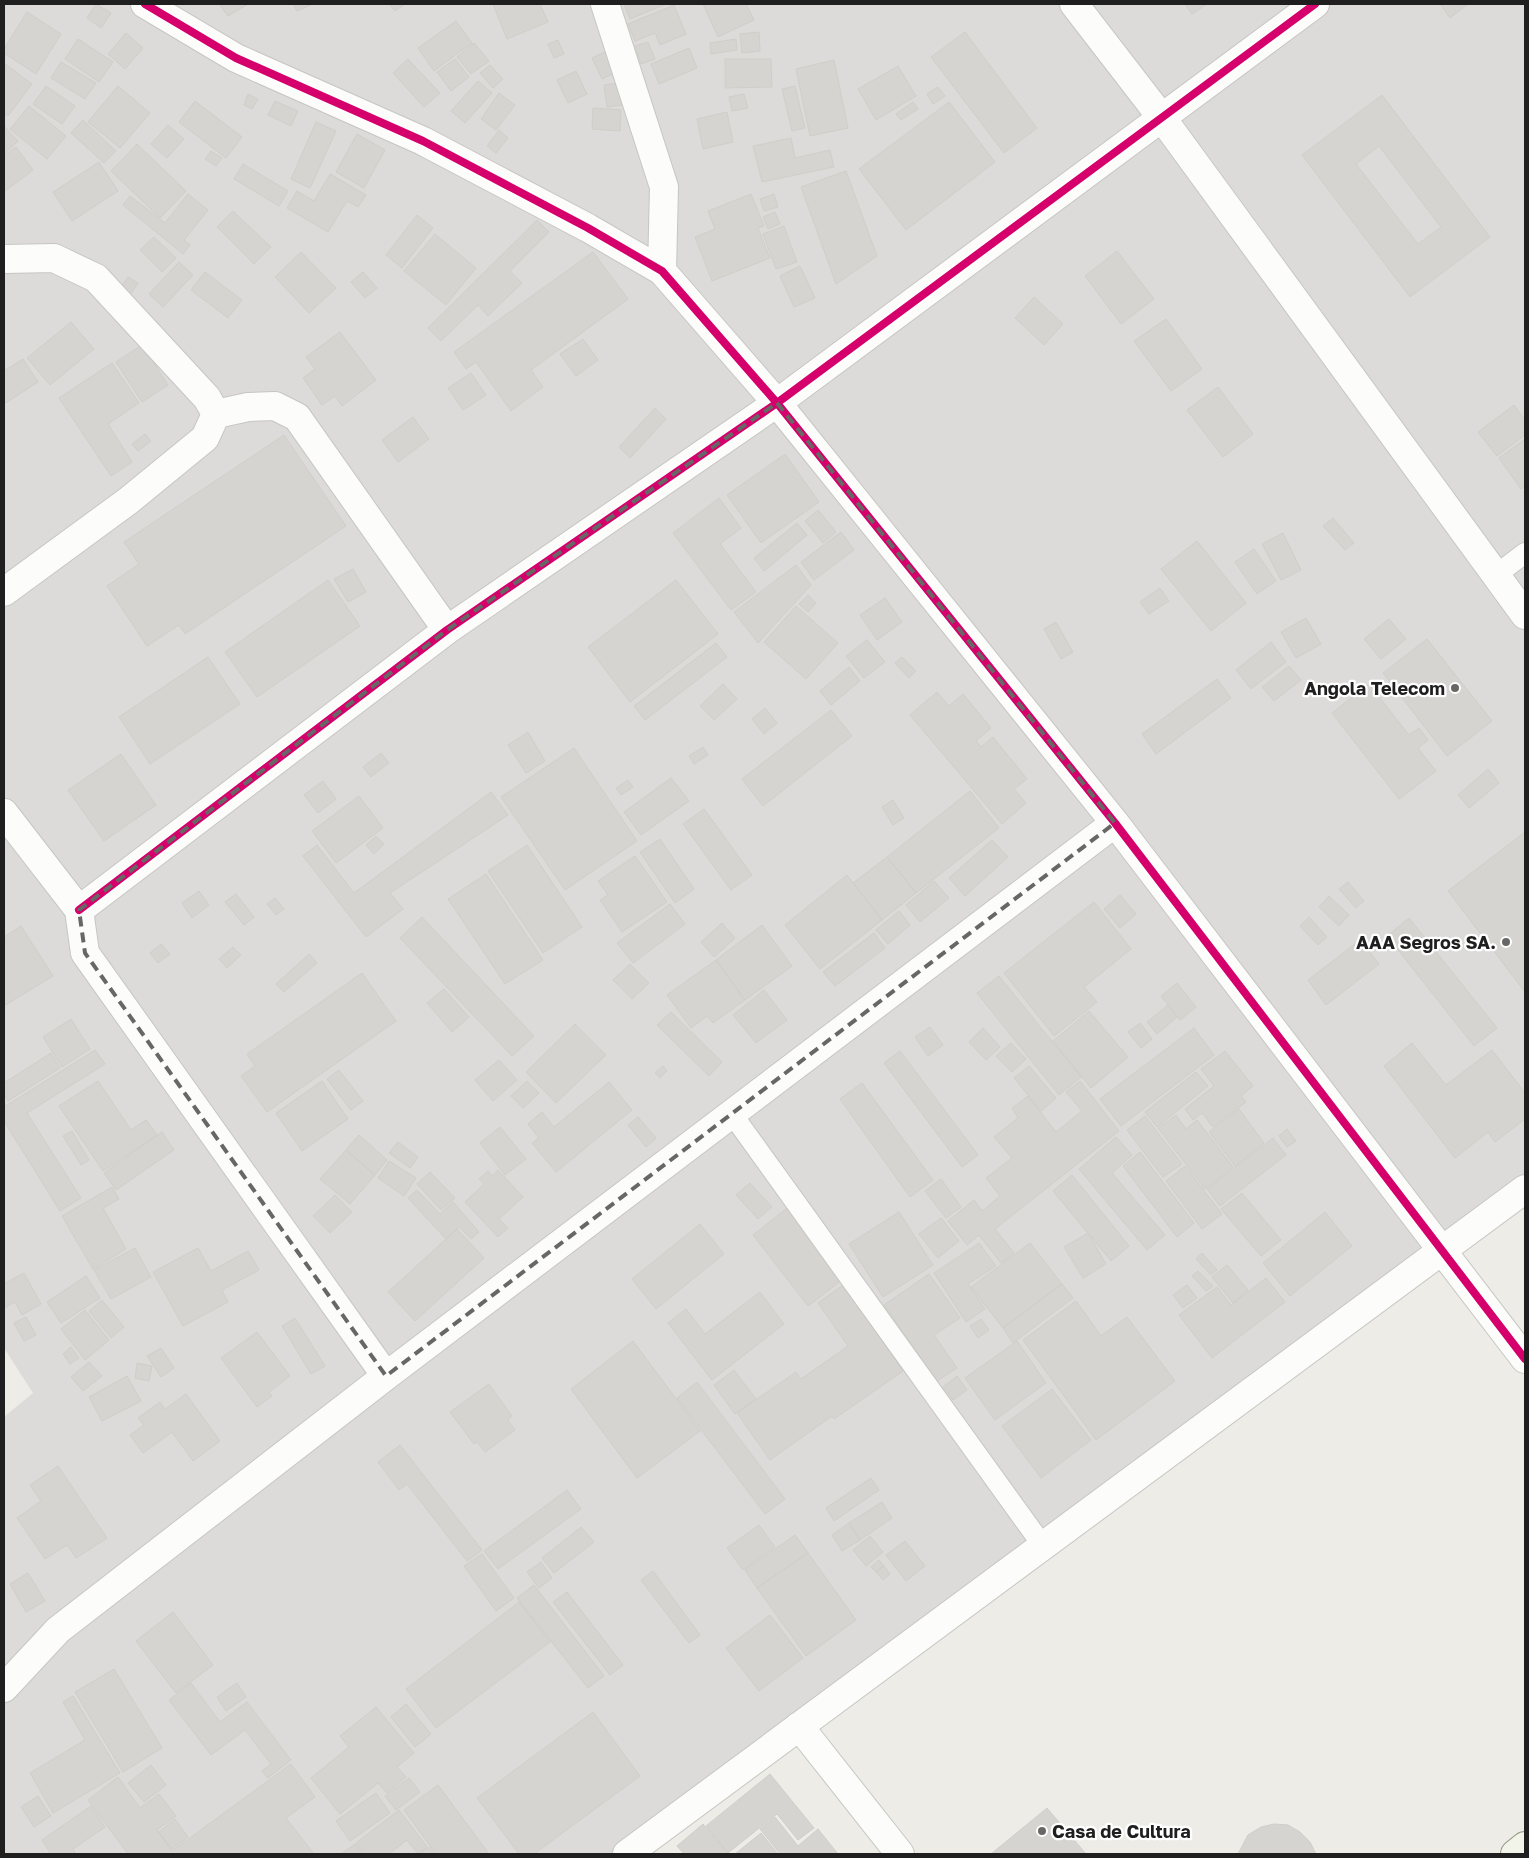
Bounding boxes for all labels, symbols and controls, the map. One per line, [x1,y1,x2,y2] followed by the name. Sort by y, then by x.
[1304,677,1445,699] place label: Angola Telecom
[1449,682,1461,694] marker: Angola Telecom
[1356,931,1496,953] place label: AAA Segros SA.
[1500,936,1512,948] marker: AAA Segros SA.
[1052,1820,1191,1842] place label: Casa de Cultura
[1036,1825,1048,1837] marker: Casa de Cultura

